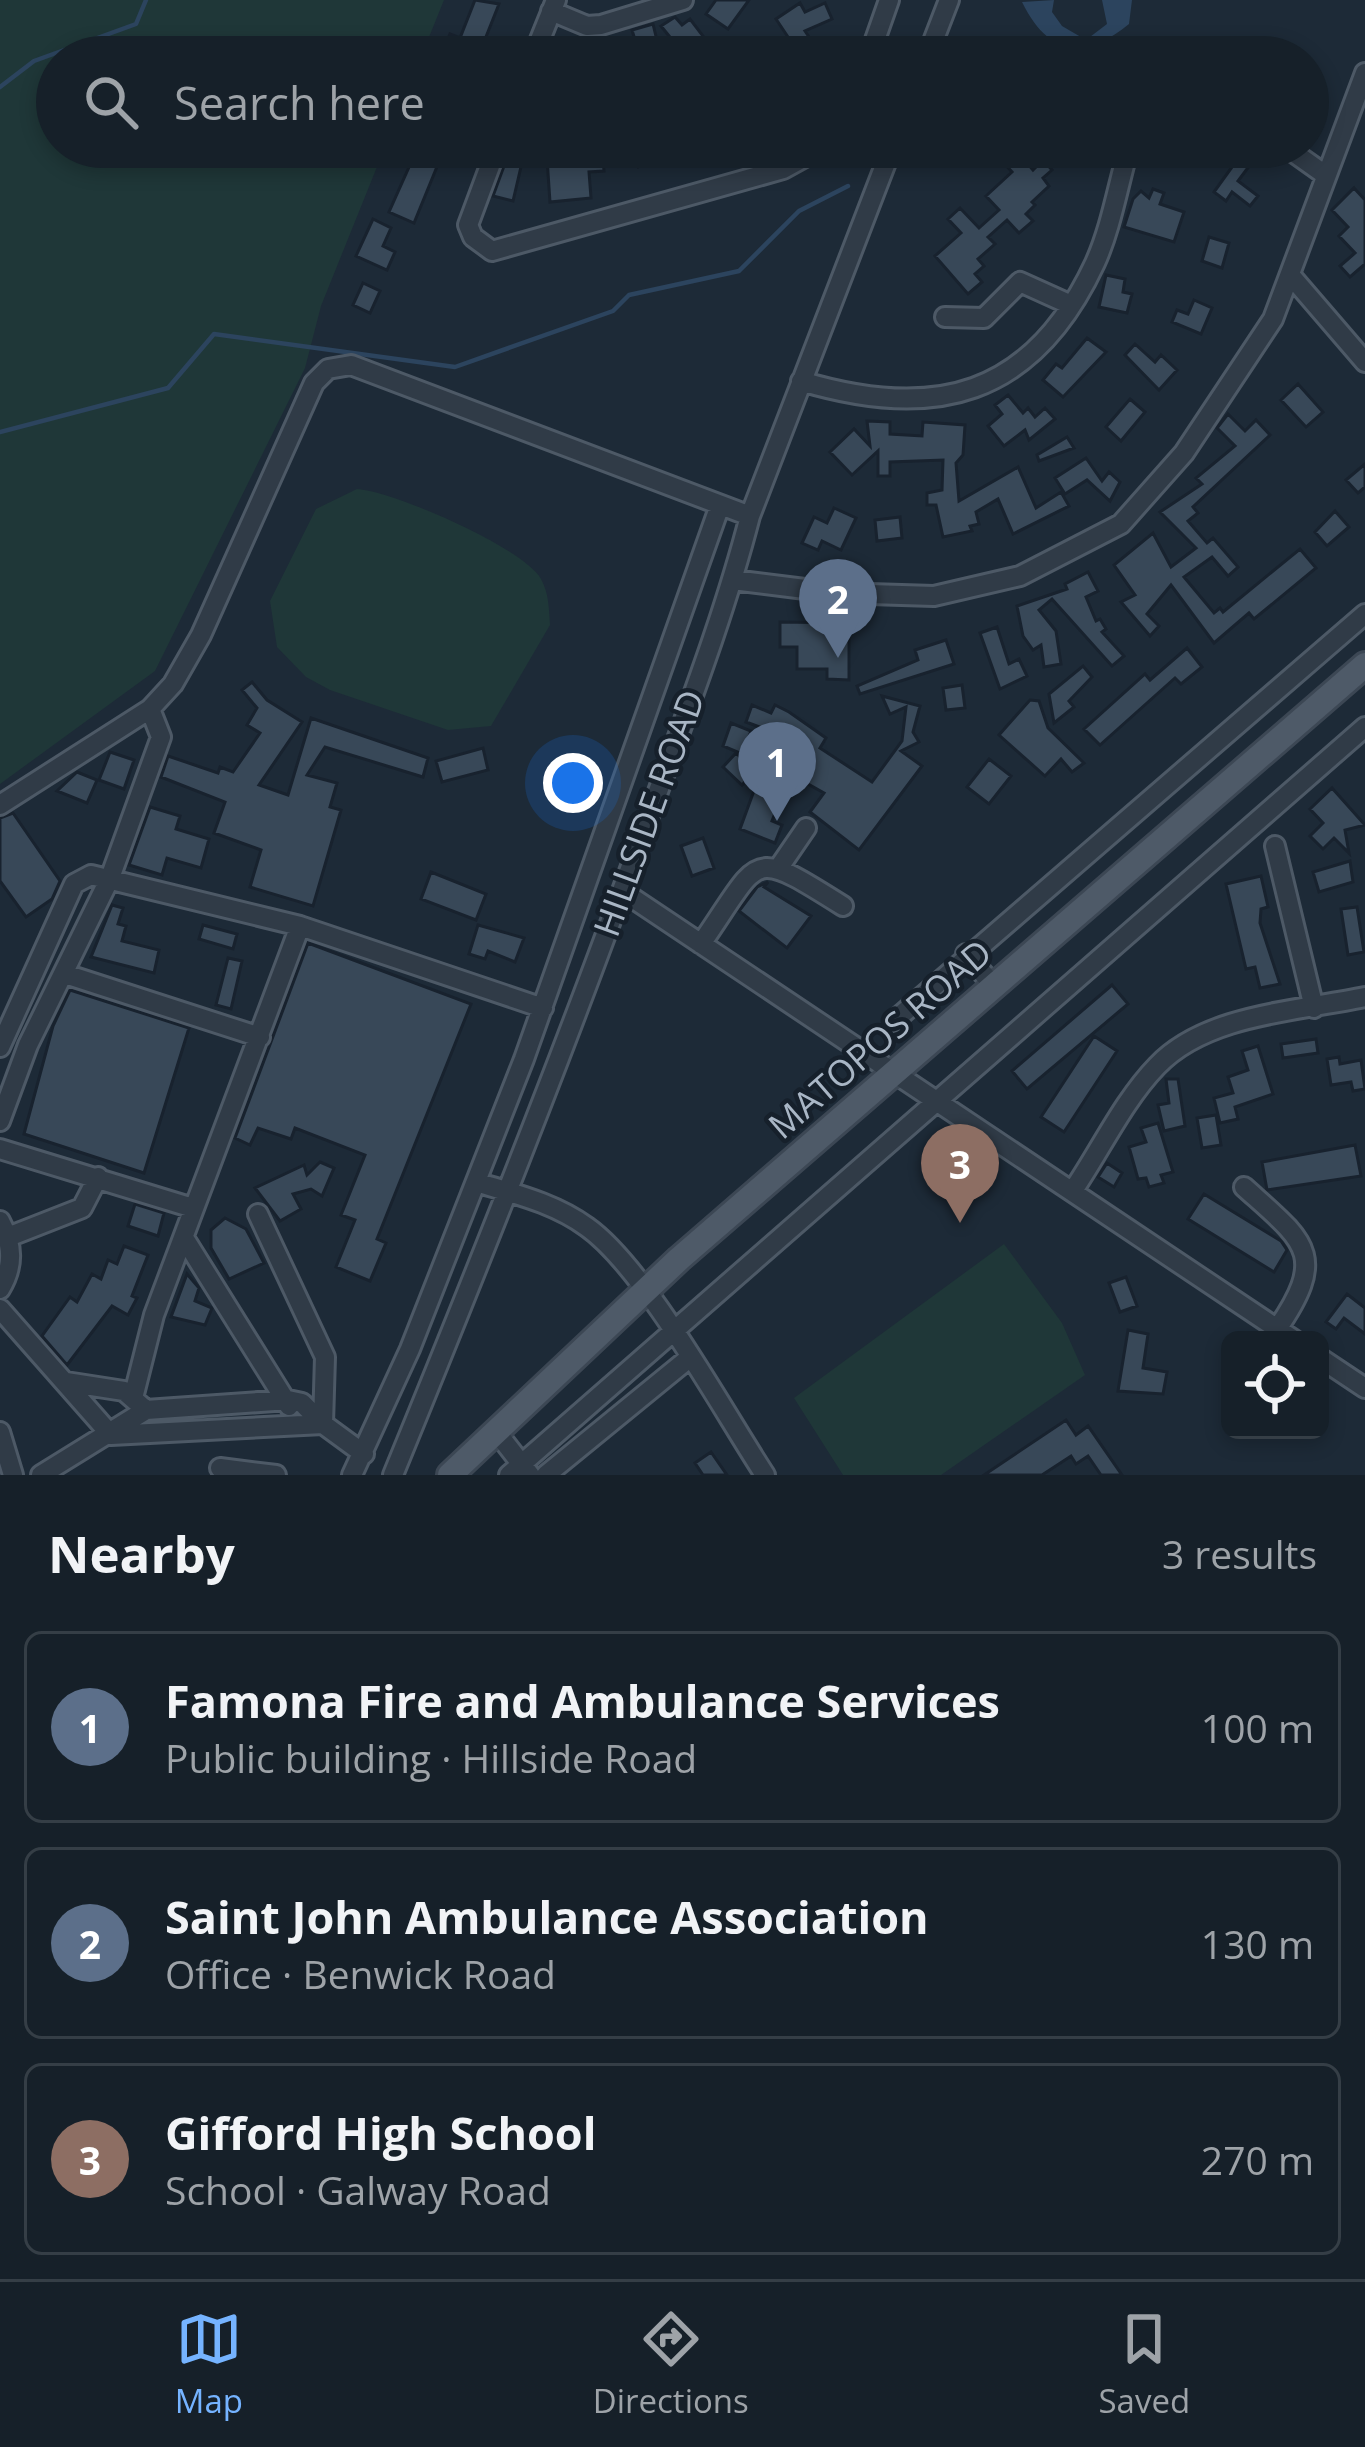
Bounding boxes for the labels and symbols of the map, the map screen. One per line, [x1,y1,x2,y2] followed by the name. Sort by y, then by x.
[799,559,877,658] pin: 2
[581,683,716,943] street label: HILLSIDE ROAD
[738,722,816,821] pin: 1
[543,753,603,813] your location
[758,928,1002,1149] street label: MATOPOS ROAD
[921,1124,999,1223] pin: 3

